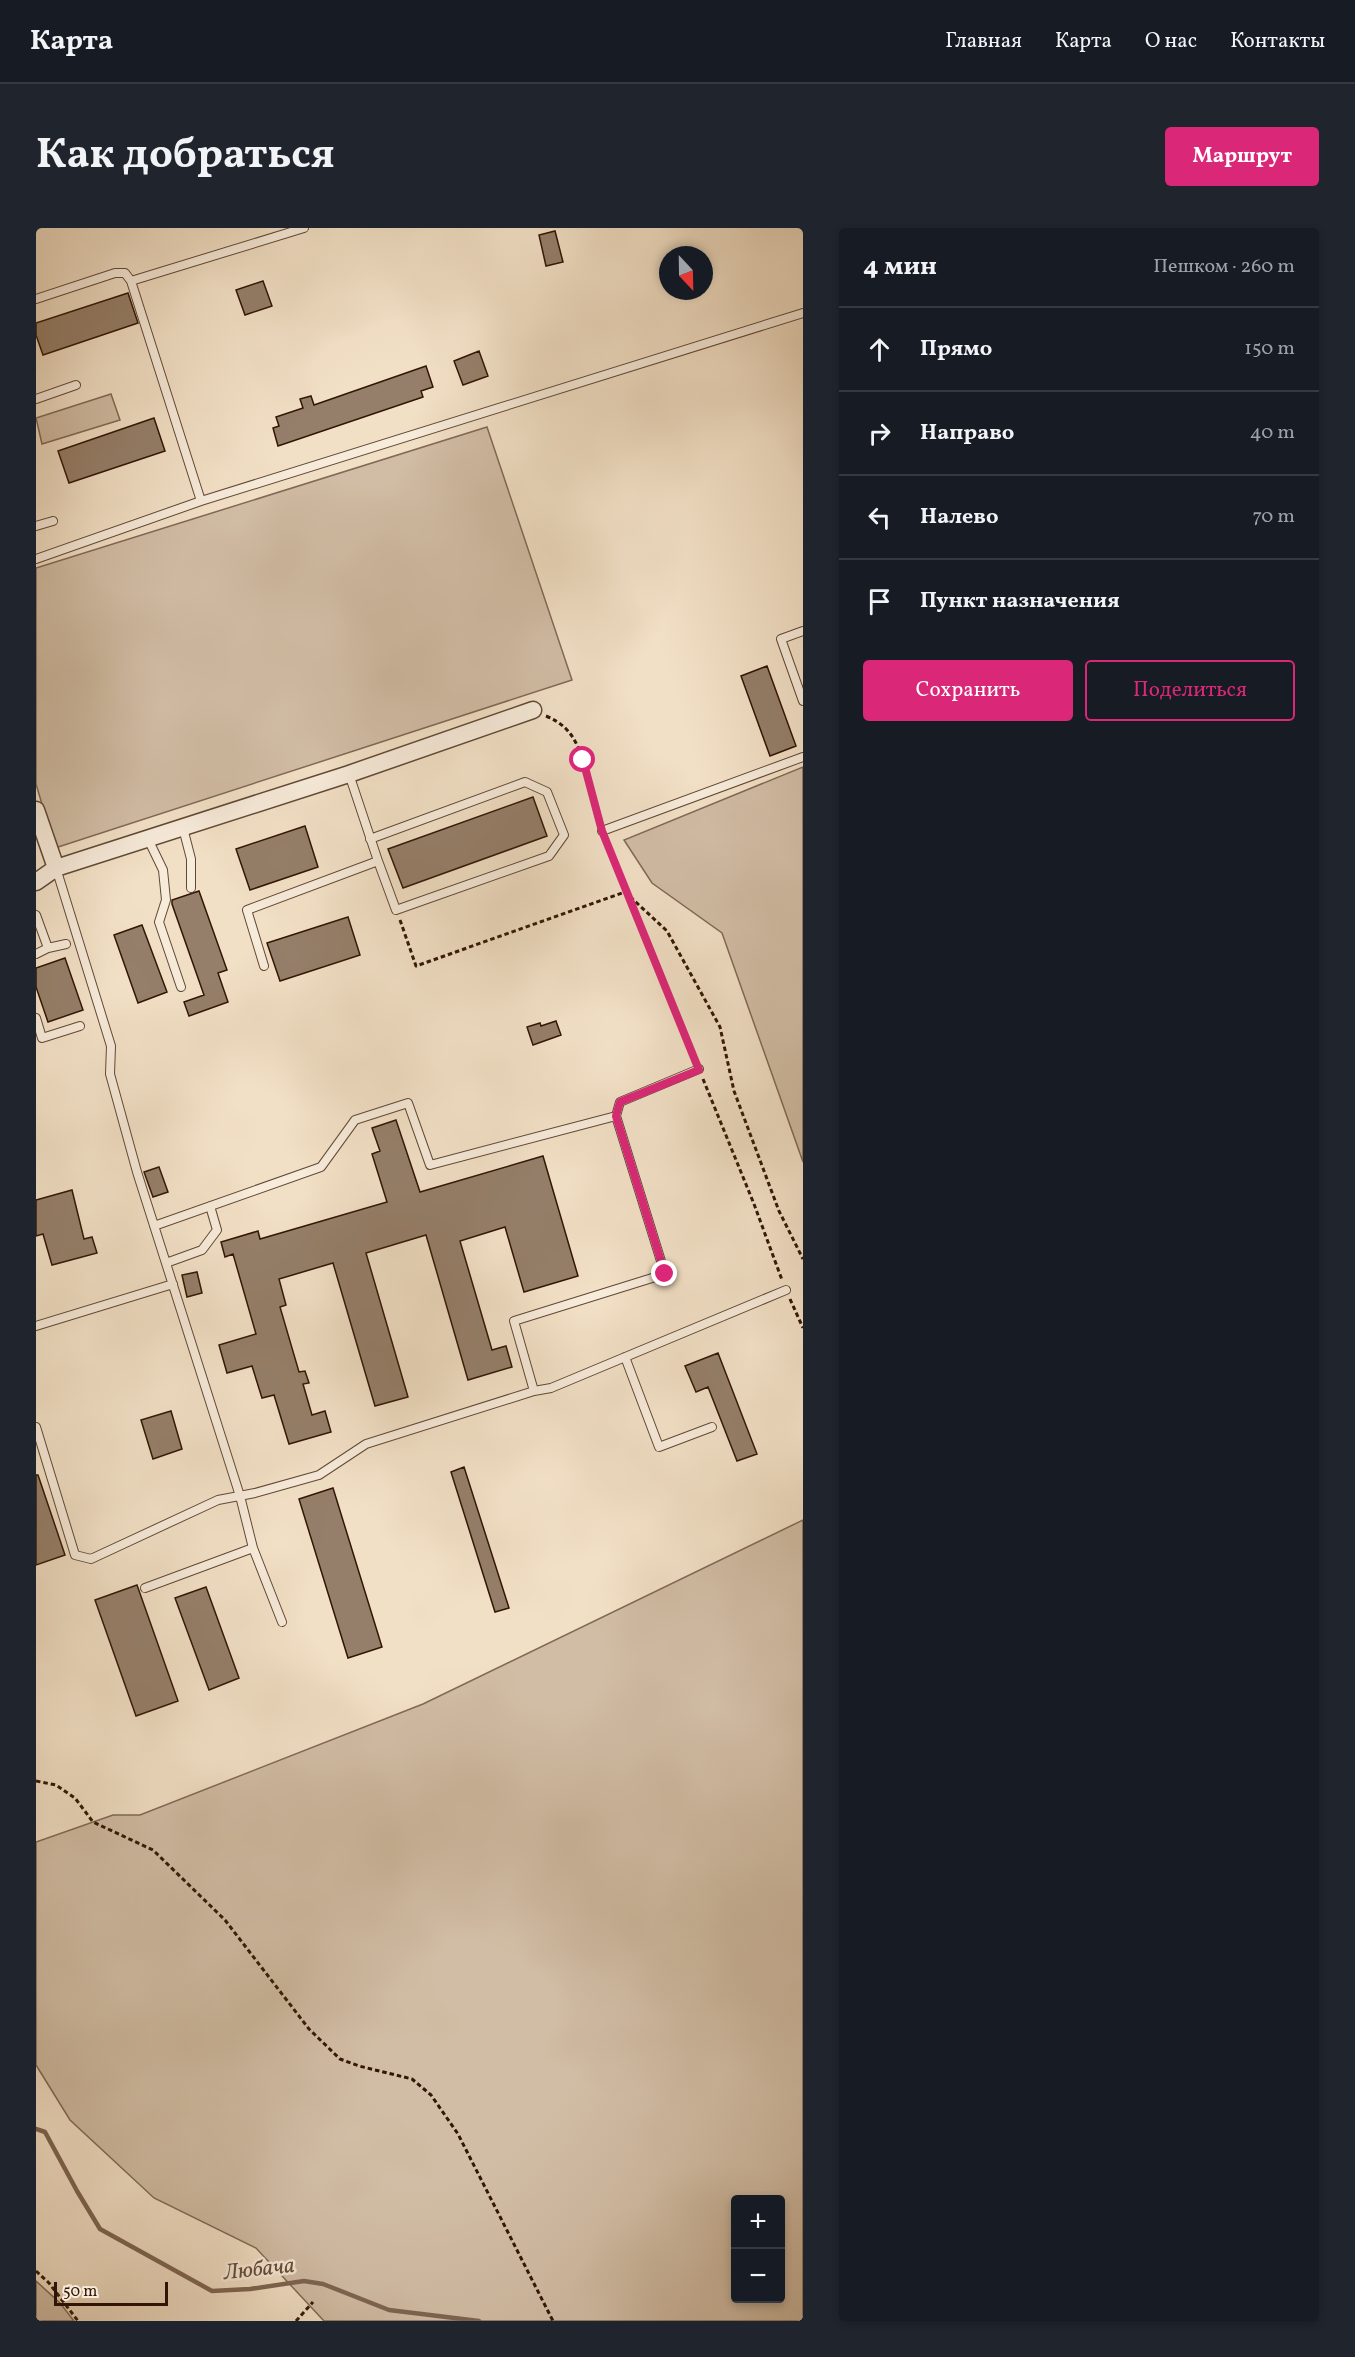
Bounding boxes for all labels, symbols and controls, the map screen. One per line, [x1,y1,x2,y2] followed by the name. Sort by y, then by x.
[30,22,113,61] text: Карта
[945,27,1022,56] text: Главная
[1055,27,1112,56] text: Карта
[1145,27,1197,56] text: О нас
[1230,27,1325,56] text: Контакты
[36,127,335,186] text: Как добраться
[1165,127,1319,186] button: Маршрут
[659,246,713,300] north arrow
[863,249,937,285] text: 4 мин
[1153,253,1295,281] text: Пешком · 260 m
[863,333,896,366] icon: ahead
[920,334,992,365] text: Прямо
[1244,335,1295,363] text: 150 m
[863,417,896,450] icon: right
[920,418,1014,449] text: Направо
[1250,419,1295,447] text: 40 m
[863,501,896,534] icon: left
[920,502,999,533] text: Налево
[1252,503,1295,531] text: 70 m
[863,585,896,618] icon: arrive
[920,586,1120,617] text: Пункт назначения
[863,660,1073,721] button: Сохранить
[1085,660,1295,721] button: Поделиться
[569,746,595,772] route start
[651,1260,677,1286] route end
[731,2195,785,2303] map controls
[731,2195,785,2249] button: +
[731,2249,785,2303] button: −
[221,2251,296,2289] water label: Любача
[54,2279,168,2306] scale bar
[63,2281,97,2303] text: 50 m

